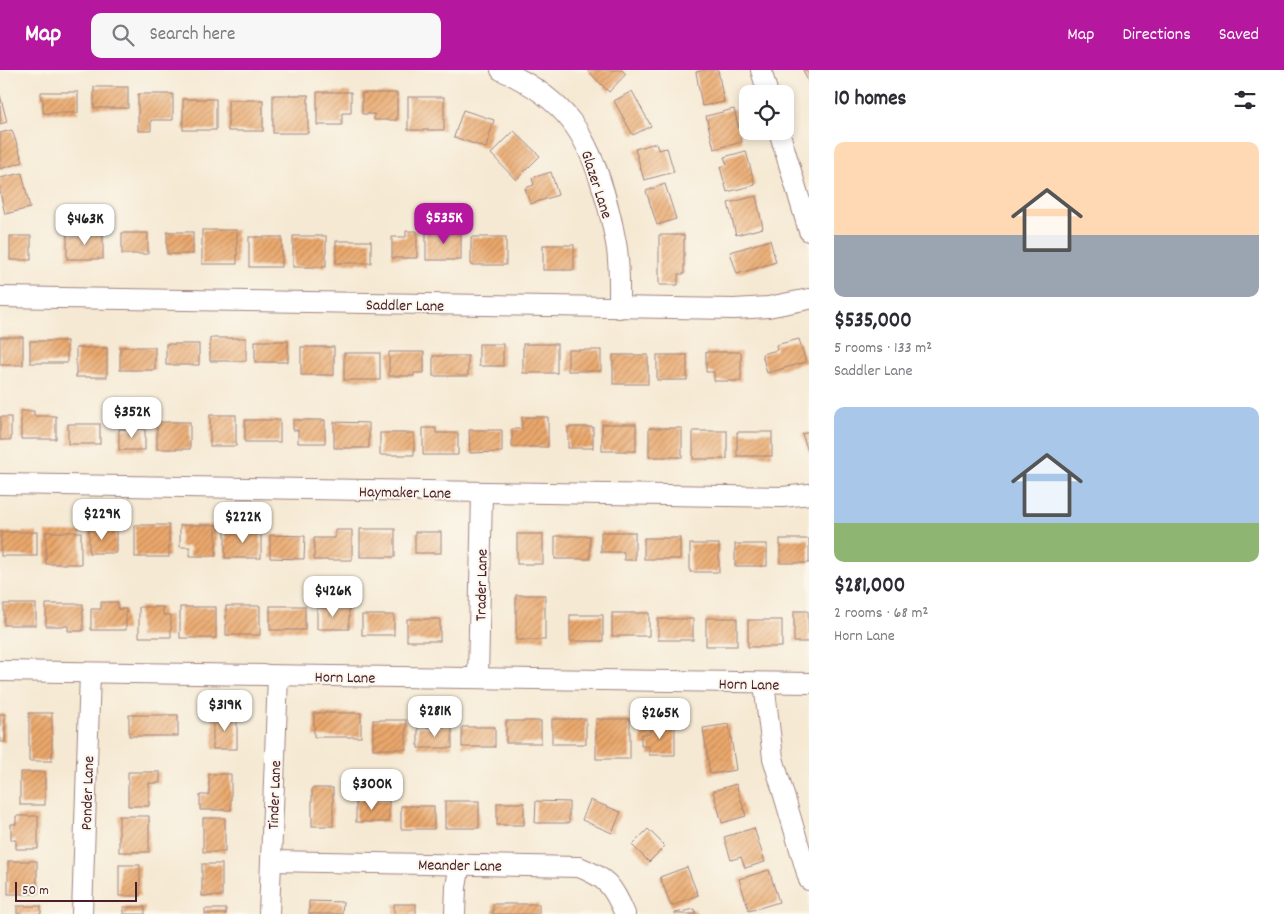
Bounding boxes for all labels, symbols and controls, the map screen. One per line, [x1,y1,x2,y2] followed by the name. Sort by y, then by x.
[91,13,441,58] search box
[25,18,61,52] text: Map
[109,21,137,49] icon: search
[149,22,235,49] text: Search here
[1067,23,1094,48] text: Map
[1122,23,1191,48] text: Directions
[1219,23,1259,48] text: Saved
[739,85,794,140] map controls
[739,85,794,140] button: locate
[834,85,906,115] text: 10 homes
[1231,86,1259,114] icon: filters
[574,148,617,222] street label: Glazer Lane
[1002,175,1092,265] icon: home
[409,202,479,245] pin: $535K
[50,204,120,246] pin: $463K
[425,207,463,230] text: $535K
[66,208,104,231] text: $463K
[366,294,444,319] street label: Saddler Lane
[834,307,912,337] text: $535,000
[834,337,932,360] text: 5 rooms · 133 m²
[834,360,913,383] text: Saddler Lane
[97,396,167,439] pin: $352K
[113,401,151,424] text: $352K
[1002,440,1092,530] icon: home
[359,481,451,506] street label: Haymaker Lane
[67,498,137,541] pin: $229K
[208,502,278,544] pin: $222K
[84,503,120,526] text: $229K
[225,506,261,529] text: $222K
[470,549,495,621] street label: Trader Lane
[834,572,905,602] text: $281,000
[298,576,368,618] pin: $426K
[315,580,351,603] text: $426K
[834,602,928,625] text: 2 rooms · 68 m²
[834,625,895,648] text: Horn Lane
[314,666,376,691] street label: Horn Lane
[718,673,780,698] street label: Horn Lane
[190,690,260,732] pin: $319K
[208,694,242,717] text: $319K
[400,696,470,738] pin: $281K
[625,698,695,740] pin: $265K
[419,700,451,723] text: $281K
[641,702,679,725] text: $265K
[76,756,101,831] street label: Ponder Lane
[263,760,288,830] street label: Tinder Lane
[337,768,407,811] pin: $300K
[352,773,392,796] text: $300K
[418,854,502,879] street label: Meander Lane
[15,879,138,902] scale bar
[22,881,49,901] text: 50 m

